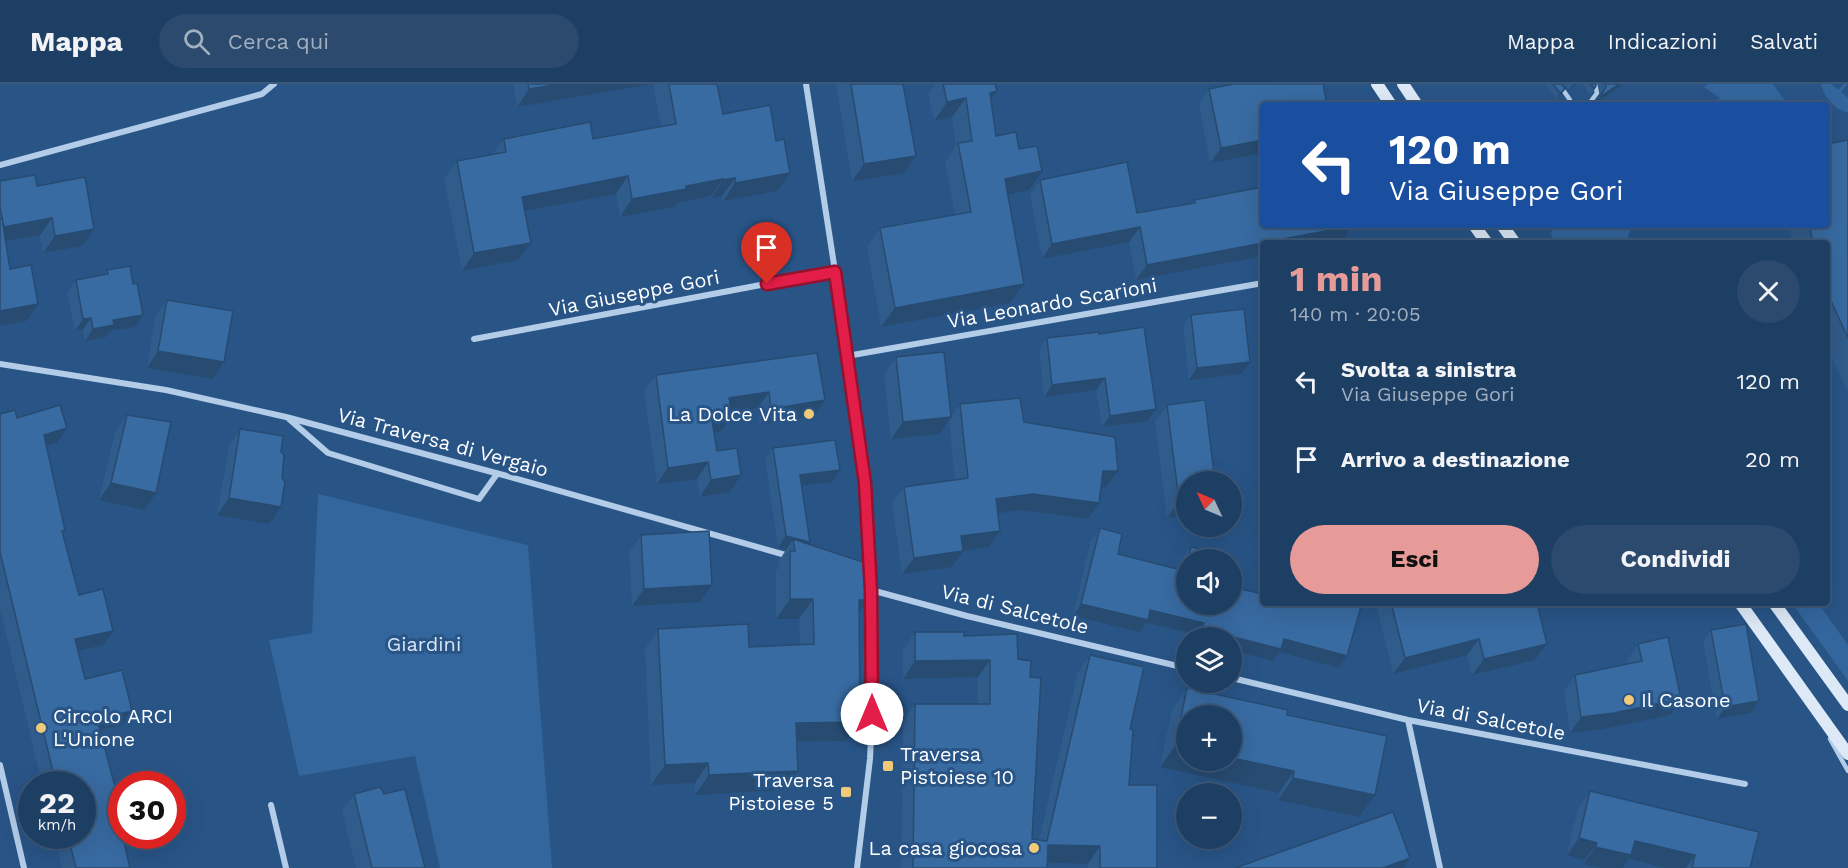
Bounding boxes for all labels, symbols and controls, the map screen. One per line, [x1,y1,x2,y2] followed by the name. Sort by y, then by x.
[159,14,579,68] search box
[30,25,123,58] text: Mappa
[180,25,213,58] icon: search
[228,29,329,54] text: Cerca qui
[1507,29,1575,54] text: Mappa
[1608,29,1717,54] text: Indicazioni
[1750,29,1818,54] text: Salvati
[1389,125,1511,174] text: 120 m
[1290,126,1368,204] icon: left
[1389,175,1623,207] text: Via Giuseppe Gori
[741,222,792,284] pin
[750,231,783,264] icon: arrive
[1290,258,1382,300] text: 1 min
[1737,260,1800,323] button: close
[547,265,721,321] street label: Via Giuseppe Gori
[945,273,1159,333] street label: Via Leonardo Scarioni
[1290,302,1421,326] text: 140 m · 20:05
[1341,357,1516,382] text: Svolta a sinistra
[1290,365,1323,398] icon: left
[1736,369,1800,394] text: 120 m
[1341,382,1515,406] text: Via Giuseppe Gori
[335,402,551,482] street label: Via Traversa di Vergaio
[668,402,797,426] place label: La Dolce Vita
[802,407,816,421] marker: La Dolce Vita
[1290,443,1323,476] icon: arrive
[1341,447,1570,472] text: Arrivo a destinazione
[1745,447,1800,472] text: 20 m
[1176,471,1242,537] north arrow
[1176,471,1242,849] map controls
[1290,525,1539,594] button: Esci
[1551,525,1800,594] button: Condividi
[1176,549,1242,615] button: sound
[939,579,1091,639] street label: Via di Salcetole
[1176,627,1242,693] button: layers
[387,632,461,656] park label: Giardini
[840,682,904,746] position arrow
[1641,688,1731,712] place label: Il Casone
[1415,693,1567,745] street label: Via di Salcetole
[1622,693,1636,707] marker: Il Casone
[53,704,173,751] place label: Circolo ARCI L'Unione
[1176,705,1242,771] button: +
[34,721,48,735] marker: Circolo ARCI L'Unione
[900,742,1014,789] place label: Traversa Pistoiese 10
[881,759,895,773] marker: Traversa Pistoiese 10
[728,768,834,815] place label: Traversa Pistoiese 5
[108,771,186,849] speed limit sign: 30
[1176,783,1242,849] button: −
[39,785,75,820] text: 22
[839,785,853,799] marker: Traversa Pistoiese 5
[38,816,76,834] text: km/h
[869,836,1022,860] place label: La casa giocosa
[1027,841,1041,855] marker: La casa giocosa

